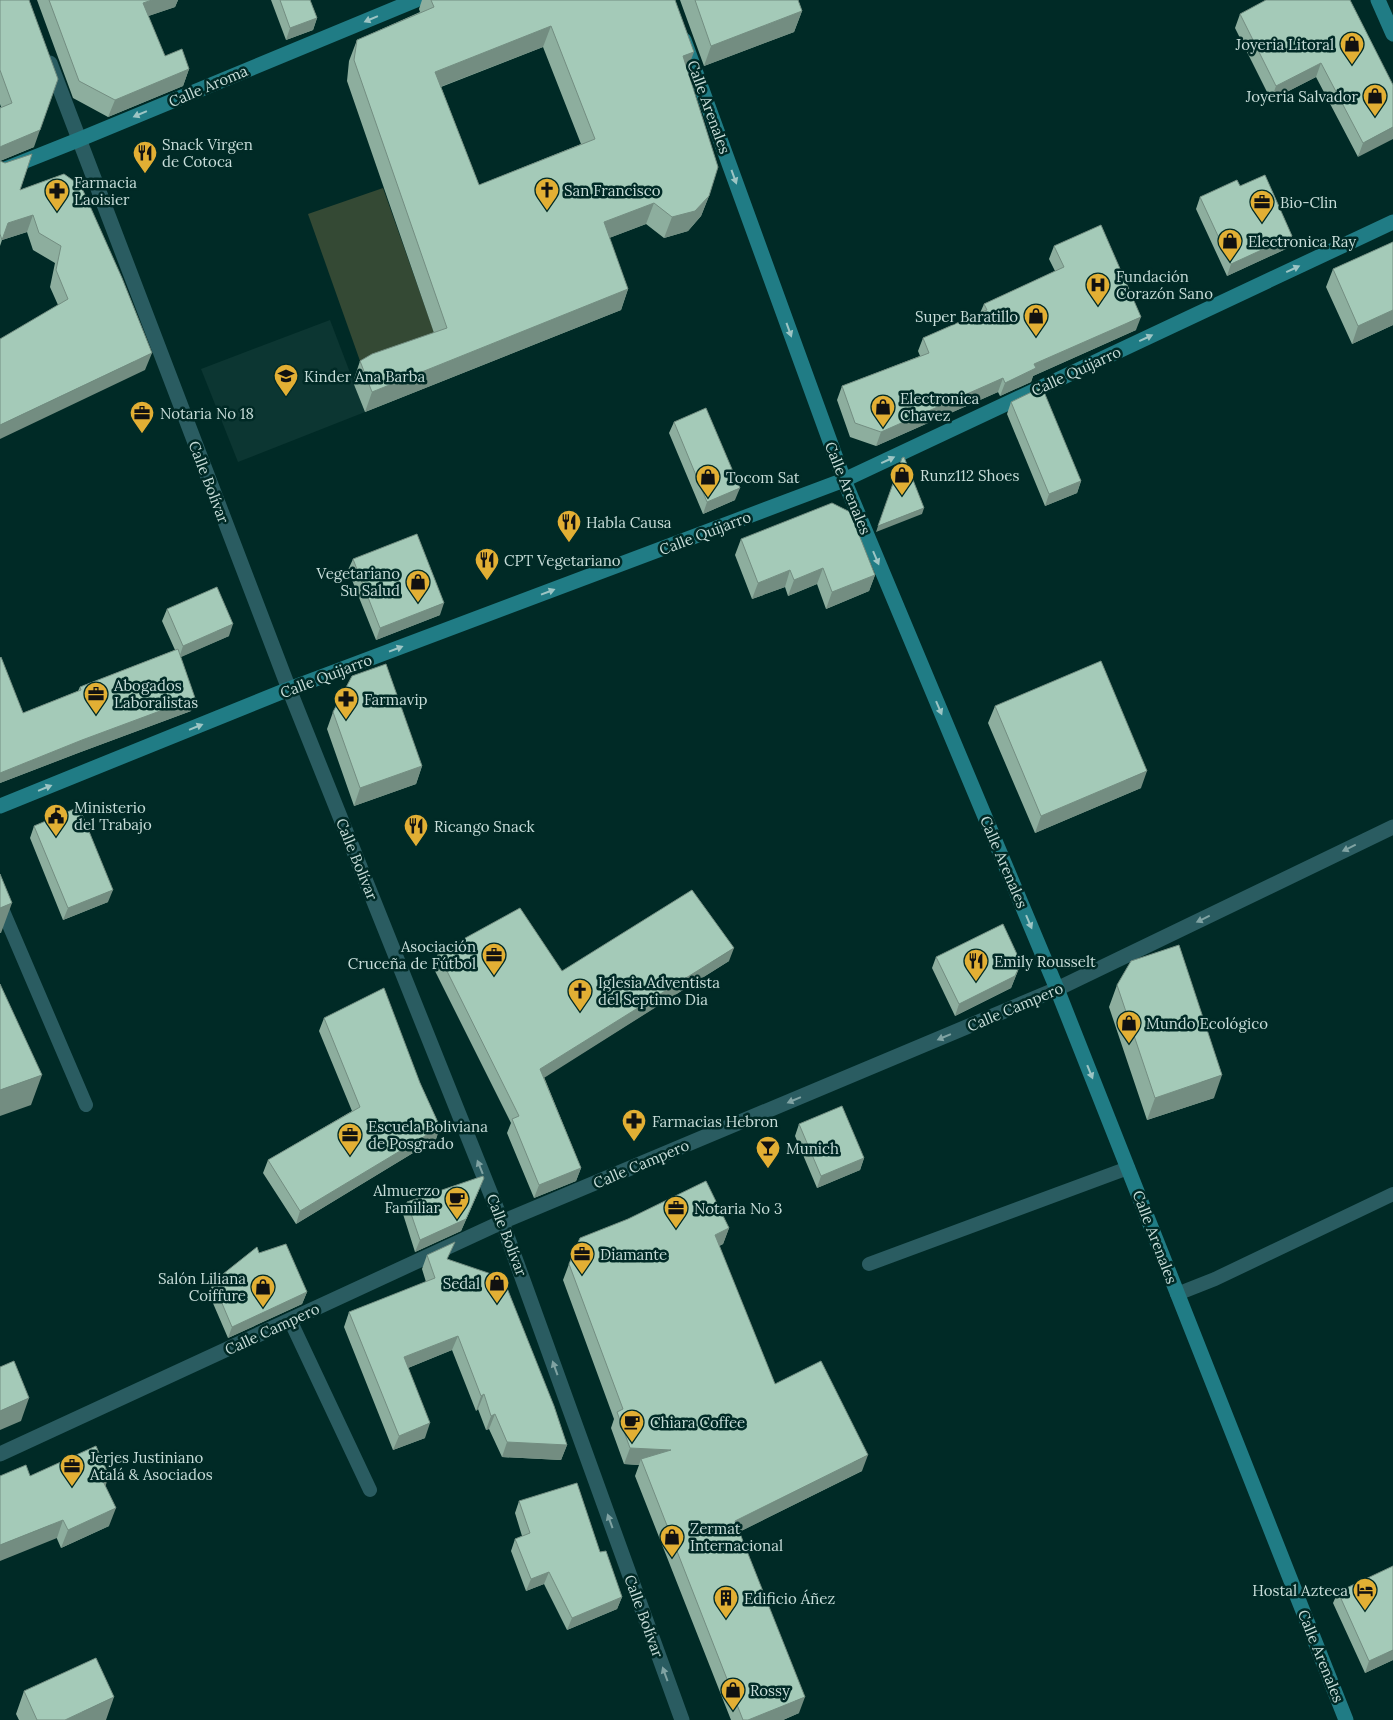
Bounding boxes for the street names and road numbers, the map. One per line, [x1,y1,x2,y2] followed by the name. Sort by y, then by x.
[683,58,735,157] street label: Calle Arenales
[166,61,251,111] street label: Calle Aroma
[1028,342,1124,400] street label: Calle Quijarro
[185,438,234,526] street label: Calle Bolívar
[821,439,875,537] street label: Calle Arenales
[656,507,754,559] street label: Calle Quijarro
[277,650,375,702] street label: Calle Quijarro
[976,813,1032,911] street label: Calle Arenales
[332,815,382,903] street label: Calle Bolívar
[964,978,1066,1036] street label: Calle Campero
[590,1135,692,1193] street label: Calle Campero
[1129,1188,1182,1286] street label: Calle Arenales
[483,1191,532,1279] street label: Calle Bolívar
[222,1299,323,1359] street label: Calle Campero
[620,1572,668,1660] street label: Calle Bolívar
[1294,1607,1348,1705] street label: Calle Arenales

